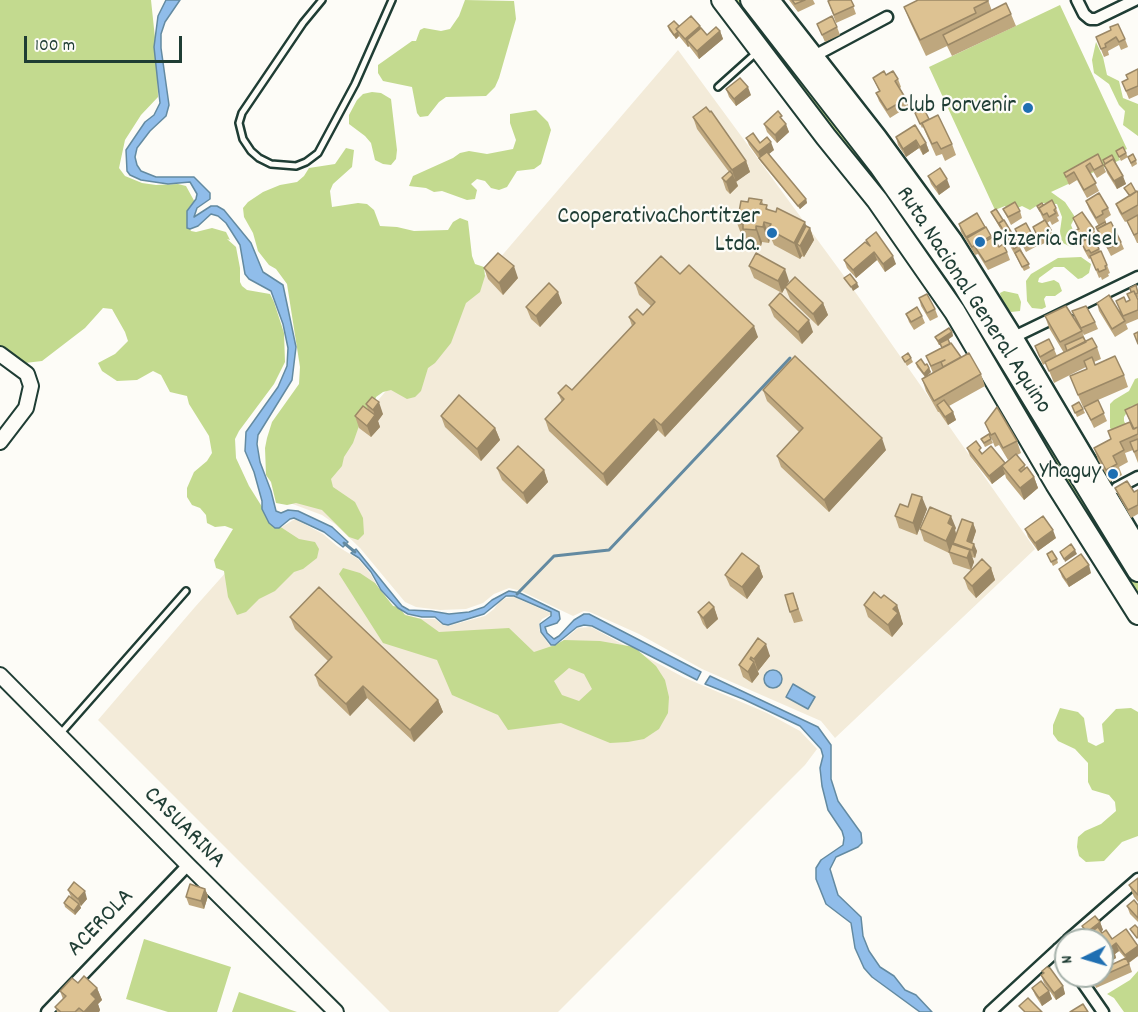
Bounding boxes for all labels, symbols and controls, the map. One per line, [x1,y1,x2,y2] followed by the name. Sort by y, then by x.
[27,24,184,62] scale bar
[35,34,75,59] text: 100 m
[897,94,1016,122] place label: Club Porvenir
[1021,101,1035,115] marker: Club Porvenir
[888,182,1056,420] street label: Ruta Nacional General Aquino
[557,205,760,261] place label: CooperativaChortitzer Ltda.
[765,226,779,240] marker: CooperativaChortitzer Ltda.
[992,228,1118,256] place label: Pizzeria Grisel
[973,235,987,249] marker: Pizzeria Grisel
[1039,460,1101,488] place label: Yhaguy
[1106,467,1120,481] marker: Yhaguy
[136,782,230,876] street label: CASUARINA
[62,884,142,964] street label: ACEROLA
[1054,928,1114,988] north arrow
[1056,954,1079,964] text: N

